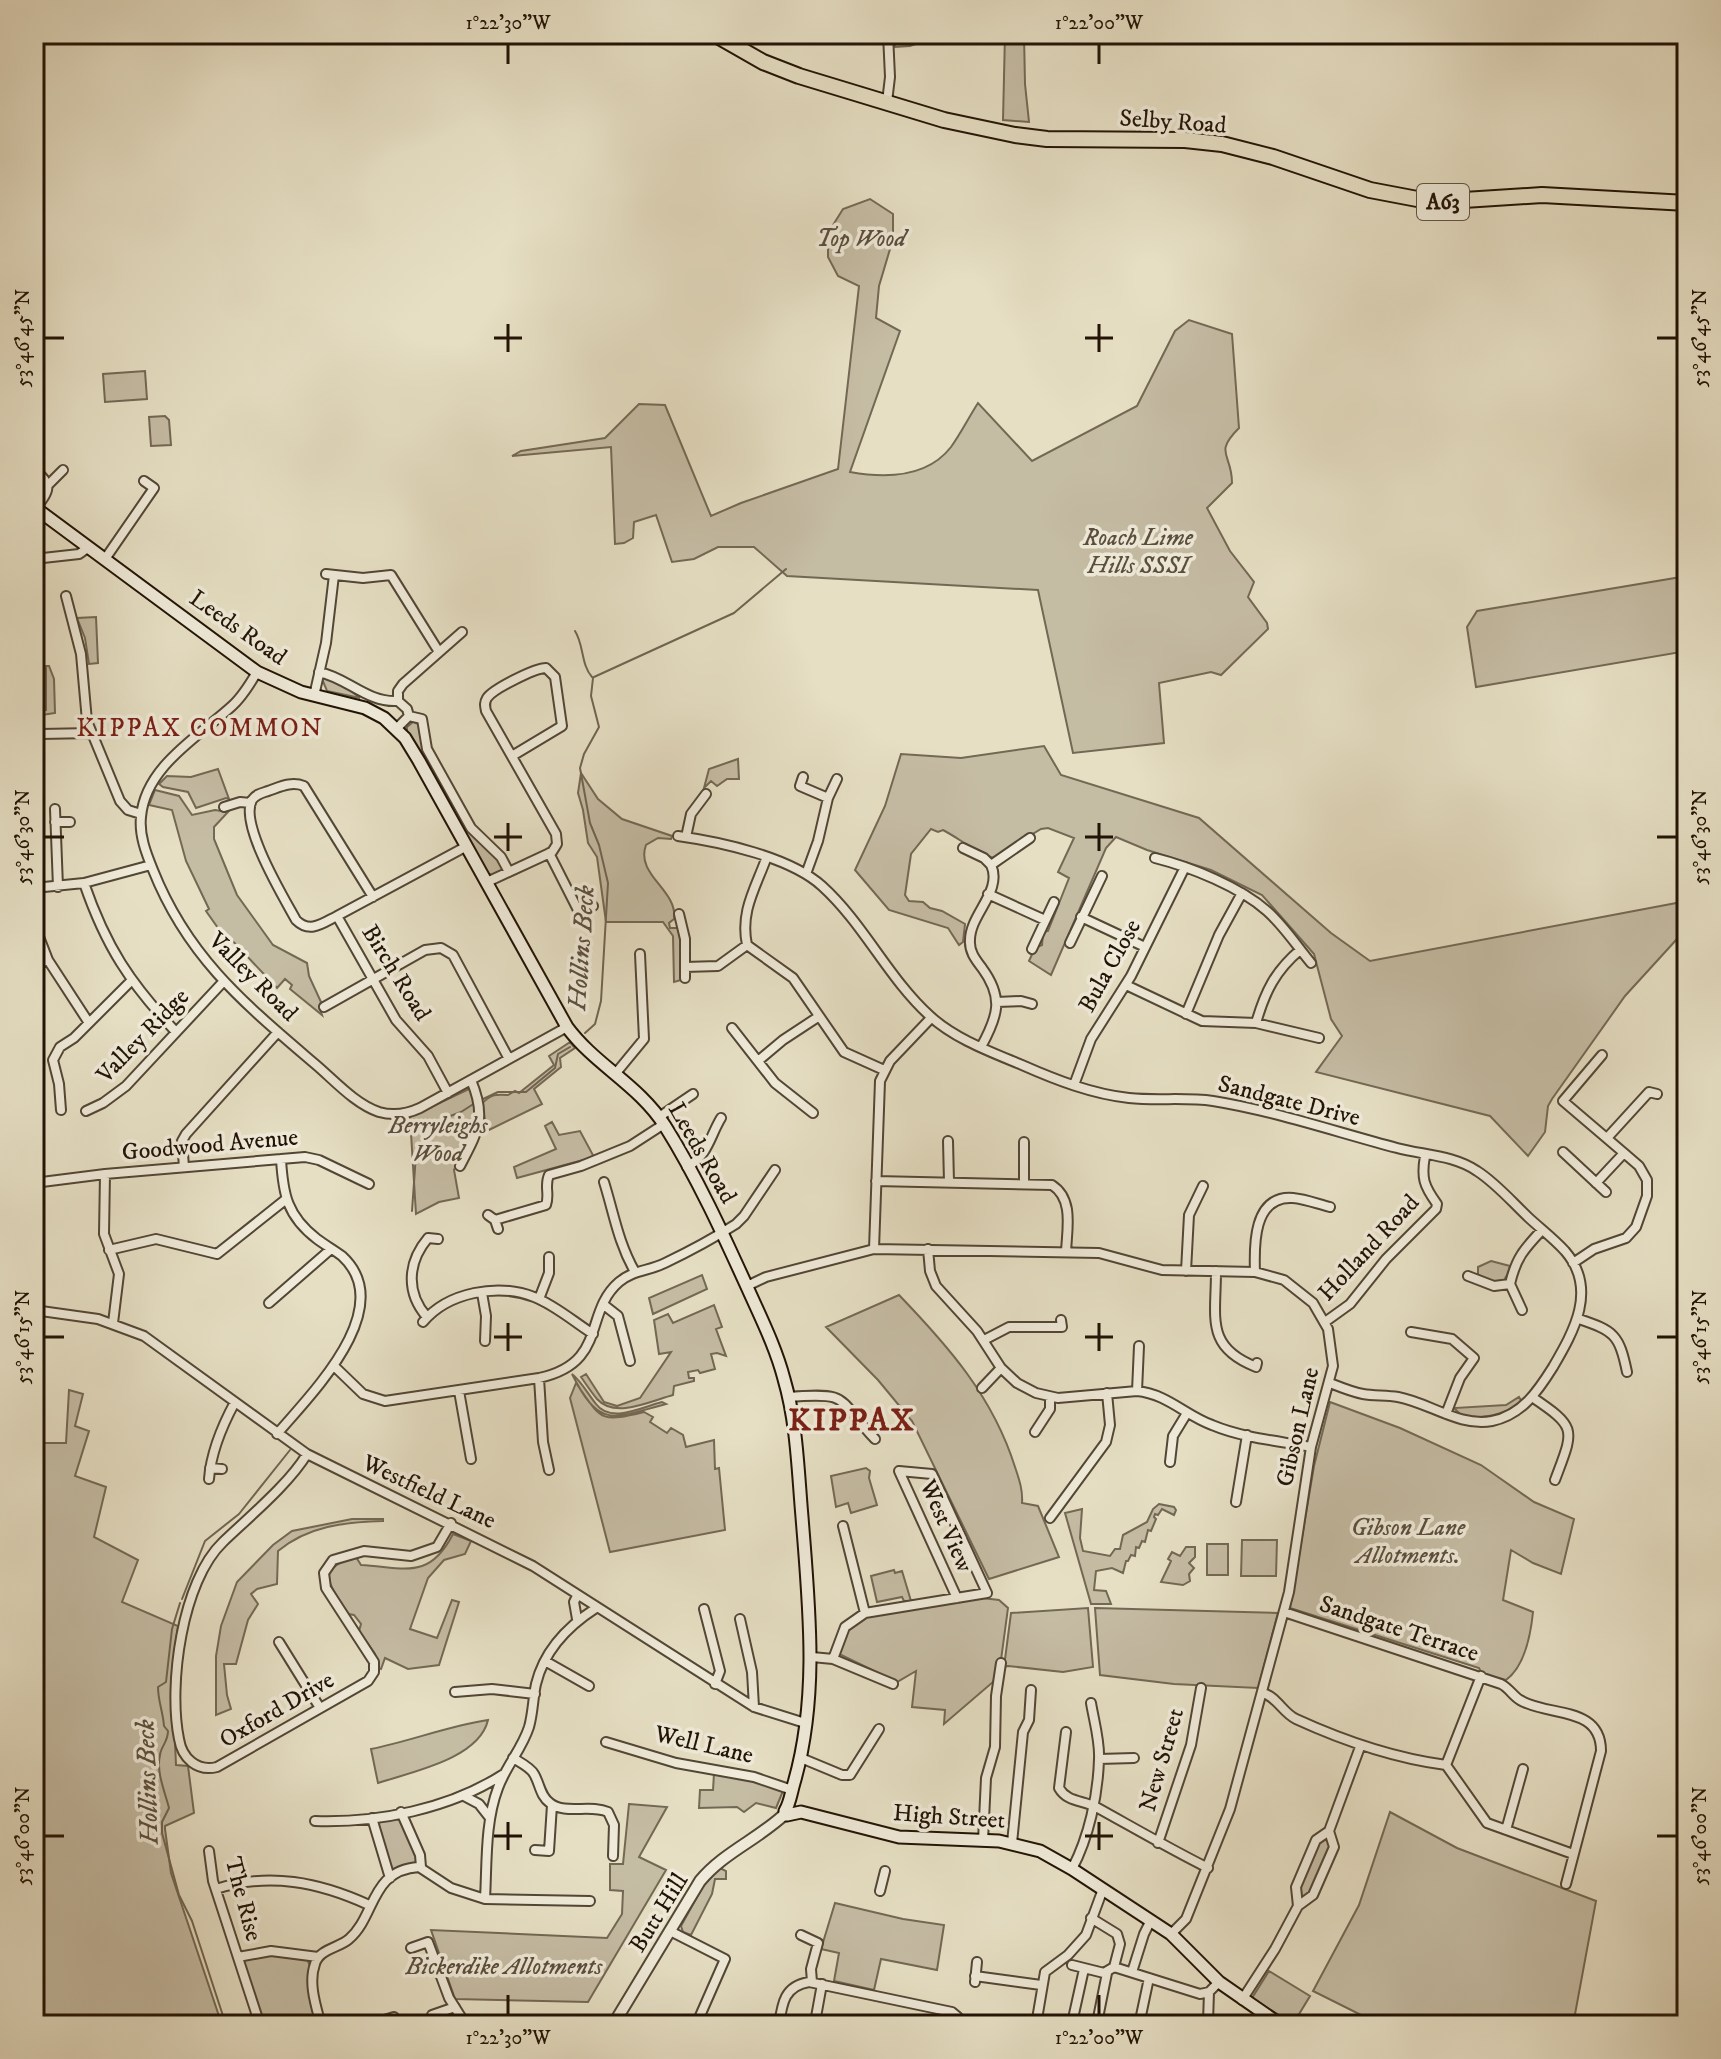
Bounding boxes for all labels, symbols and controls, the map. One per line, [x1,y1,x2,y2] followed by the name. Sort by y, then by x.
[466,11,551,36] text: 1°22'30"W
[1055,11,1144,36] text: 1°22'00"W
[1118,103,1228,141] street label: Selby Road
[1417,184,1469,220] road number: A63
[816,224,909,254] park label: Top Wood
[11,289,36,387] text: 53°46'45"N
[1688,289,1713,387] text: 53°46'45"N
[1082,523,1194,581] park label: Roach Lime Hills SSSI
[184,584,292,672] street label: Leeds Road
[76,712,324,745] district label: KIPPAX COMMON
[11,789,36,885] text: 53°46'30"N
[1688,789,1713,885] text: 53°46'30"N
[561,884,603,1013] water label: Hollins Beck
[1072,914,1148,1018] street label: Bula Close
[355,919,437,1027] street label: Birch Road
[201,925,304,1028] street label: Valley Road
[90,982,196,1090] street label: Valley Ridge
[1215,1069,1363,1133] street label: Sandgate Drive
[661,1097,743,1209] street label: Leeds Road
[387,1111,488,1169] park label: Berryleighs Wood
[121,1122,300,1168] street label: Goodwood Avenue
[1312,1188,1426,1308] street label: Holland Road
[11,1290,36,1384] text: 53°46'15"N
[1688,1290,1713,1384] text: 53°46'15"N
[1270,1364,1326,1490] street label: Gibson Lane
[788,1401,916,1441] district label: KIPPAX
[356,1448,501,1536] street label: Westfield Lane
[912,1474,980,1578] street label: West View
[1351,1513,1466,1571] park label: Gibson Lane Allotments.
[1315,1589,1483,1669] street label: Sandgate Terrace
[214,1665,340,1755] street label: Oxford Drive
[1133,1704,1191,1815] street label: New Street
[129,1719,167,1846] water label: Hollins Beck
[651,1719,756,1771] street label: Well Lane
[11,1787,36,1885] text: 53°46'00"N
[1688,1787,1713,1885] text: 53°46'00"N
[892,1798,1006,1836] street label: High Street
[217,1854,269,1944] street label: The Rise
[623,1867,695,1958] street label: Butt Hill
[405,1952,603,1982] park label: Bickerdike Allotments
[466,2026,551,2051] text: 1°22'30"W
[1055,2026,1144,2051] text: 1°22'00"W

